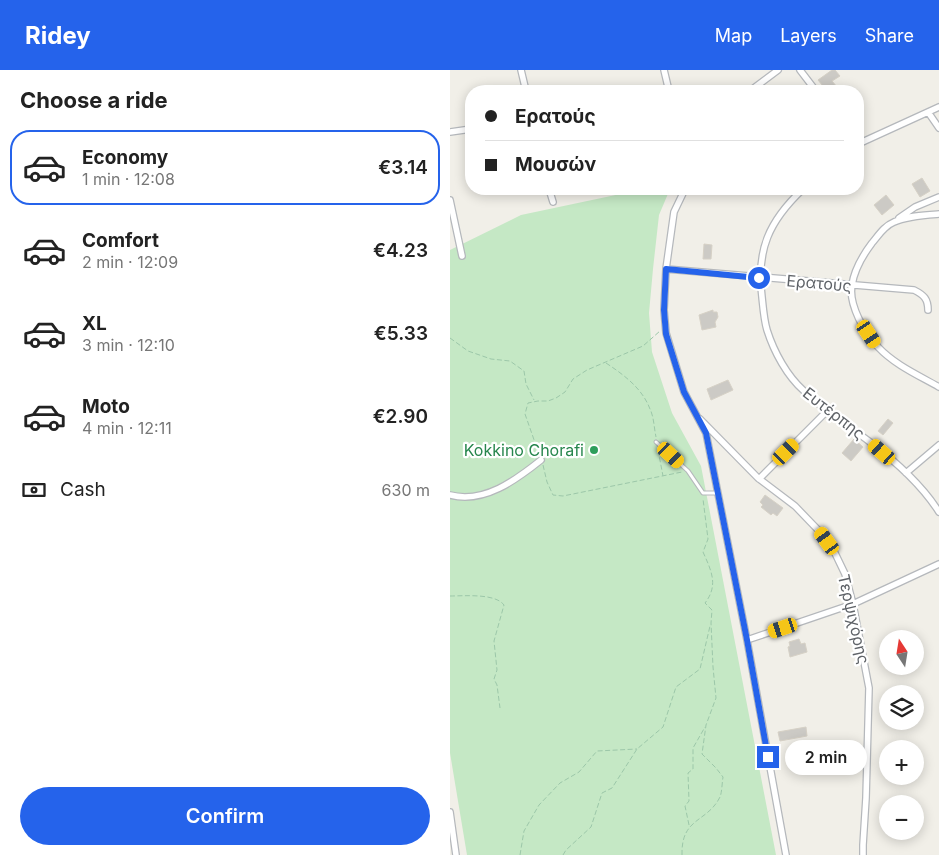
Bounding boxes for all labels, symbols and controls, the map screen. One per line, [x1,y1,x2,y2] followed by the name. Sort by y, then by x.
[25,21,91,50] text: Ridey
[715,25,752,46] text: Map
[780,25,837,46] text: Layers
[865,25,914,46] text: Share
[20,87,168,113] text: Choose a ride
[515,105,596,128] text: Ερατούς
[22,145,67,190] icon: car
[82,146,168,169] text: Economy
[515,153,596,176] text: Μουσών
[378,156,428,179] text: €3.14
[82,169,175,189] text: 1 min · 12:08
[22,228,67,273] icon: car
[82,229,159,252] text: Comfort
[373,239,428,262] text: €4.23
[82,252,178,272] text: 2 min · 12:09
[748,267,770,289] route start
[786,270,852,296] street label: Ερατούς
[22,311,67,356] icon: car
[82,312,107,335] text: XL
[854,317,883,351] car
[374,322,428,345] text: €5.33
[82,335,175,355] text: 3 min · 12:10
[799,383,869,443] street label: Ευτέρπης
[22,394,67,439] icon: car
[82,395,130,418] text: Moto
[373,405,428,428] text: €2.90
[82,418,172,438] text: 4 min · 12:11
[770,436,801,468] car
[865,436,898,468] car
[654,439,687,471] car
[464,440,584,460] place label: Kokkino Chorafi
[588,444,600,456] marker: Kokkino Chorafi
[20,476,48,504] icon: cash
[60,478,106,501] text: Cash
[382,480,430,500] text: 630 m
[812,524,841,558] car
[834,572,874,666] street label: Τερψιχόρης
[766,616,799,640] car
[879,630,924,675] north arrow
[879,630,924,840] map controls
[879,685,924,730] button: layers
[786,740,868,774] callout: 2 min
[879,740,924,785] button: +
[757,746,779,768] route end
[805,747,847,767] text: 2 min
[20,787,430,845] button: Confirm
[879,795,924,840] button: −

